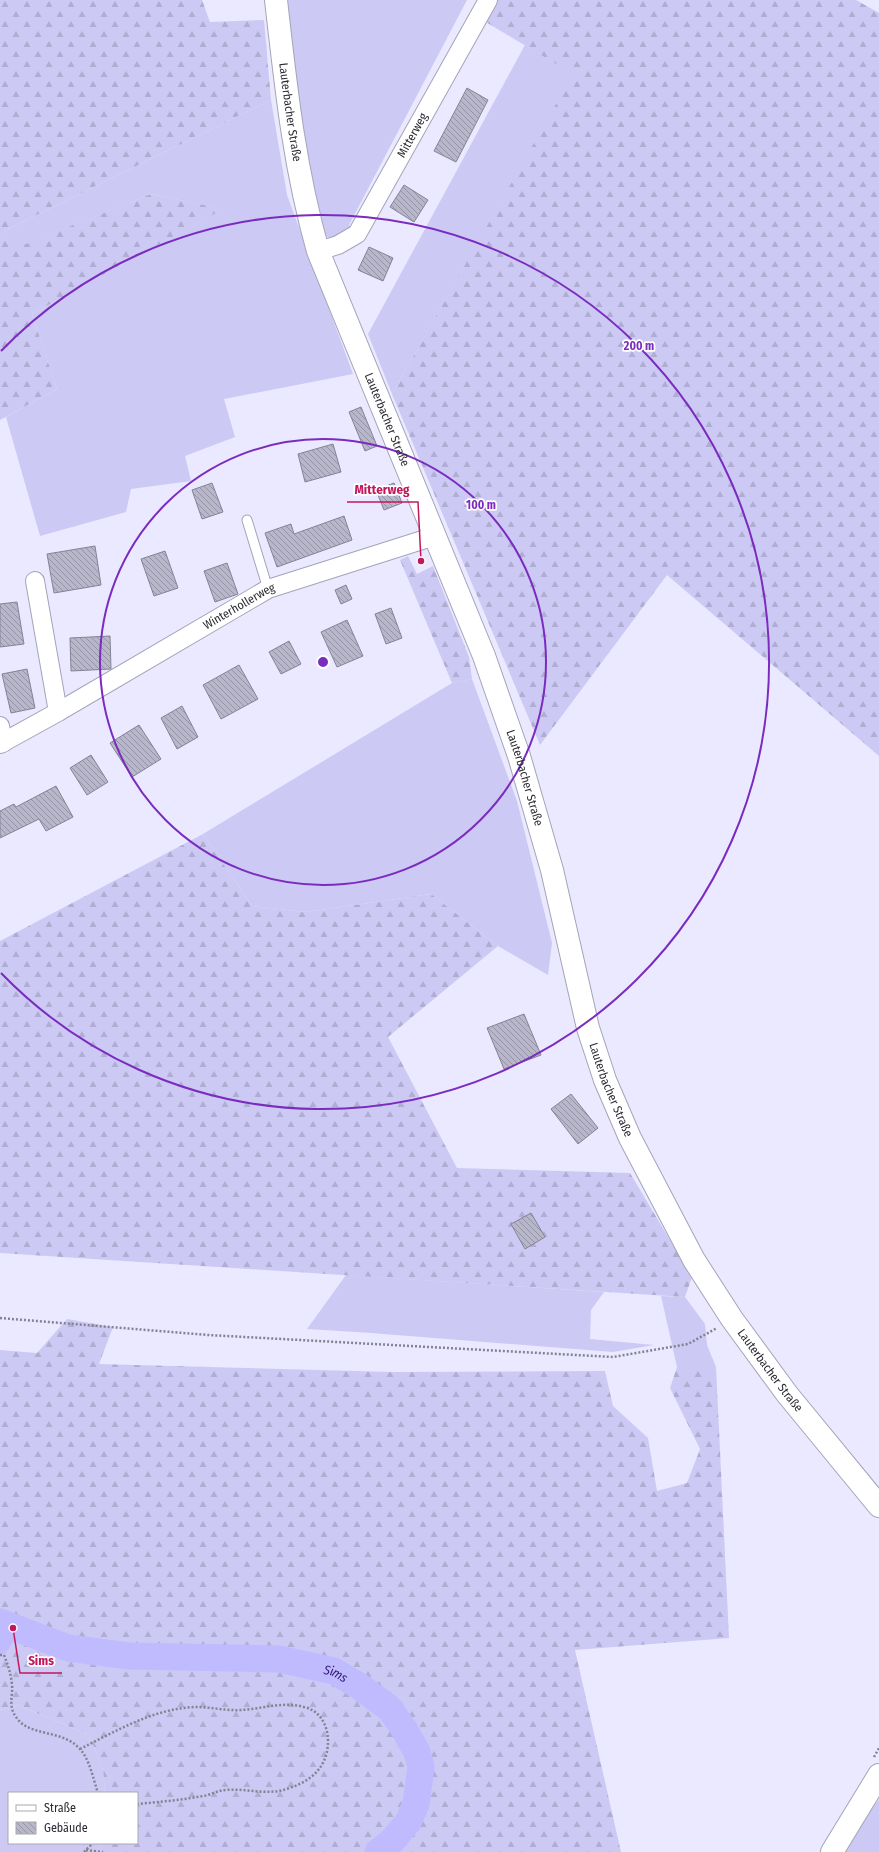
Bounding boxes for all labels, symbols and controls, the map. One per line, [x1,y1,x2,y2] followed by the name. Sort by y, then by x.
[276,62,304,163] street label: Lauterbacher Straße
[394,110,430,160] street label: Mitterweg
[623,339,654,353] text: 200 m
[362,371,413,469] street label: Lauterbacher Straße
[347,477,418,502] callout: Mitterweg
[355,482,410,497] text: Mitterweg
[466,498,496,512] text: 100 m
[201,580,277,632] street label: Winterhollerweg
[316,655,330,669] centre of rings
[503,728,546,828] street label: Lauterbacher Straße
[586,1041,636,1139] street label: Lauterbacher Straße
[735,1326,806,1415] street label: Lauterbacher Straße
[20,1648,62,1673] callout: Sims
[28,1653,54,1668] text: Sims
[321,1661,351,1685] water label: Sims
[8,1792,138,1844] legend
[44,1801,76,1815] text: Straße
[44,1821,88,1835] text: Gebäude

